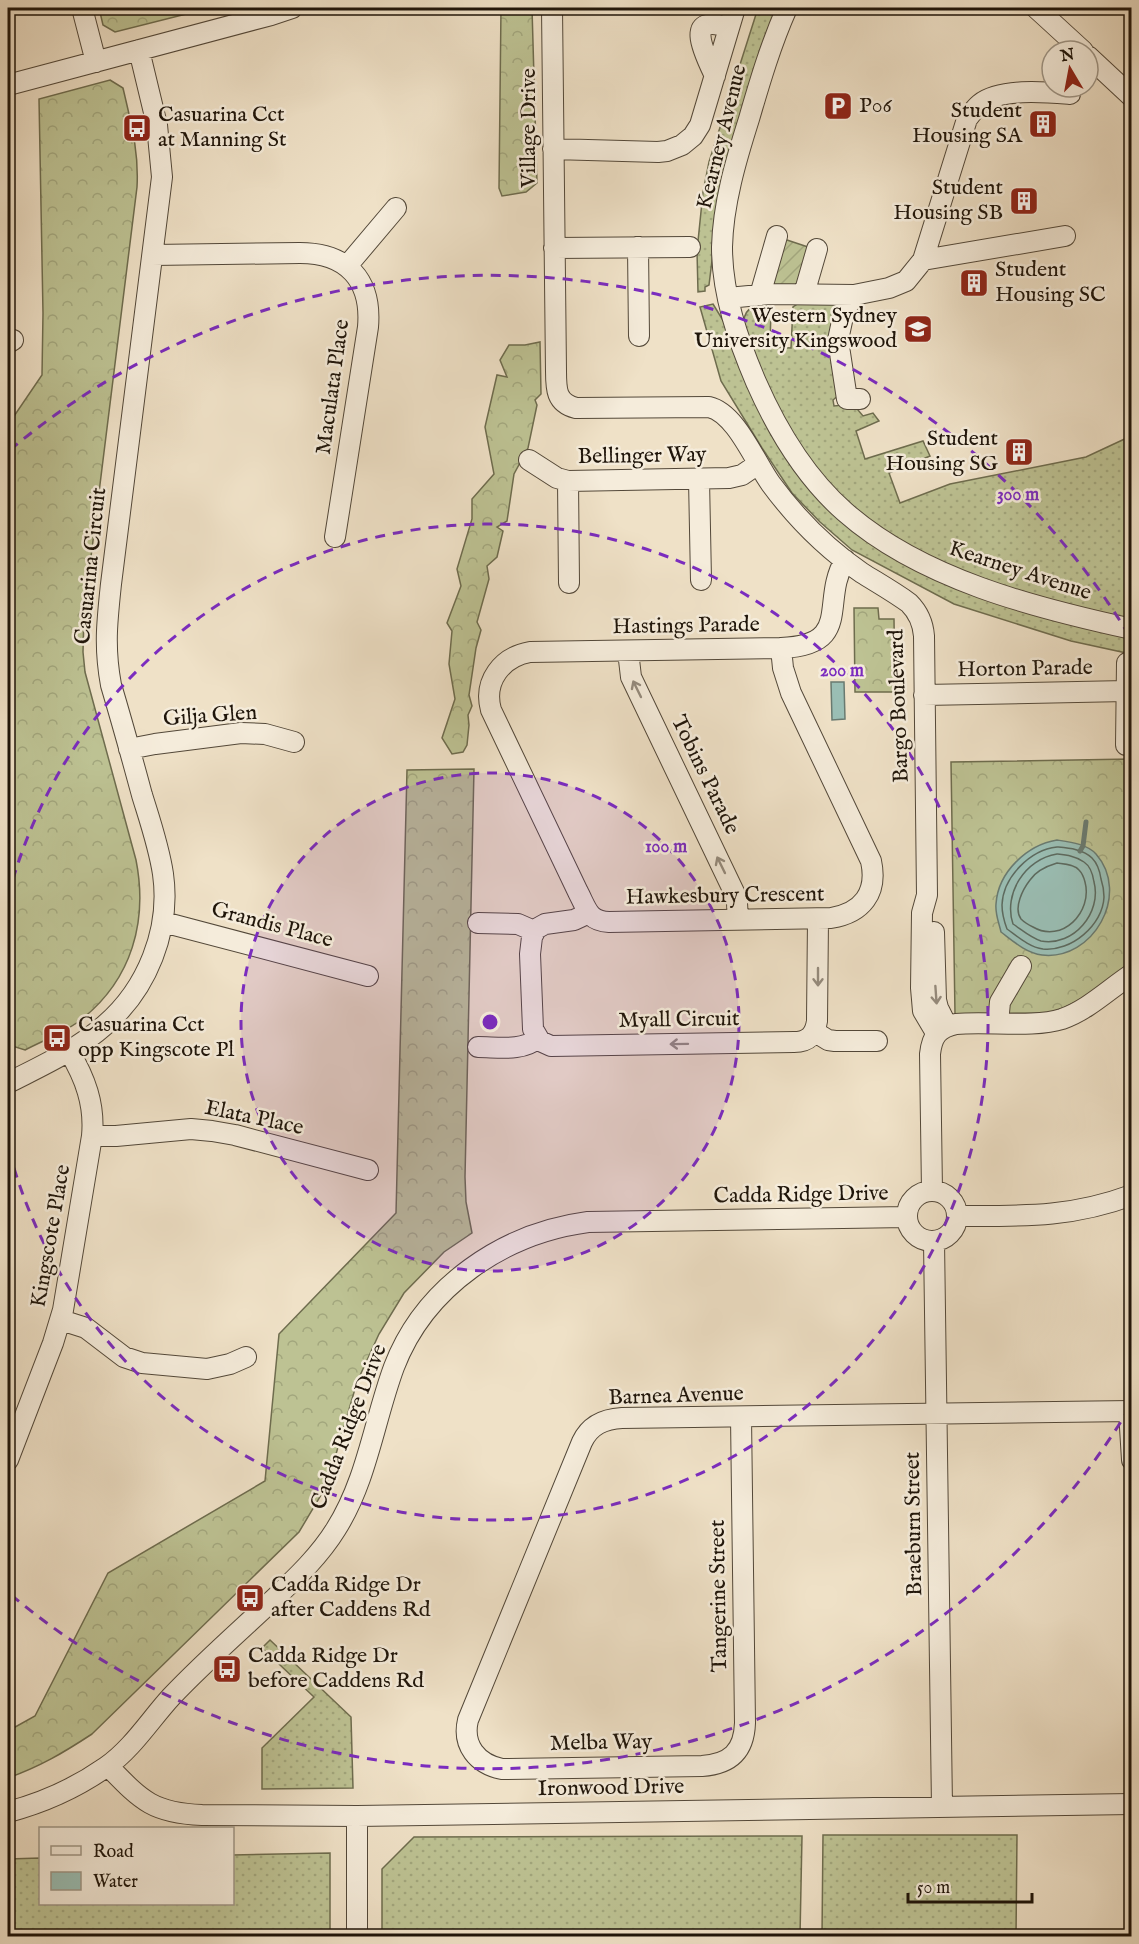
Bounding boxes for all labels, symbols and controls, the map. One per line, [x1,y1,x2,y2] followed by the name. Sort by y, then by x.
[1040,39,1100,99] north arrow
[1058,45,1076,67] text: N
[690,62,754,212] street label: Kearney Avenue
[515,68,543,189] street label: Village Drive
[822,90,854,122] parking icon: P06
[859,92,893,120] place label: P06
[912,97,1023,150] place label: Student Housing SA
[158,101,287,154] place label: Casuarina Cct at Manning St
[1027,108,1059,140] building icon: Student Housing SA
[121,112,153,144] bus stop icon: Casuarina Cct at Manning St
[893,174,1003,227] place label: Student Housing SB
[1008,185,1040,217] building icon: Student Housing SB
[995,256,1106,309] place label: Student Housing SC
[958,267,990,299] building icon: Student Housing SC
[694,302,897,355] place label: Western Sydney University Kingswood
[902,313,934,345] school or university icon: Western Sydney University Kingswood
[310,318,356,456] street label: Maculata Place
[885,425,999,478] place label: Student Housing SG
[1003,436,1035,468] building icon: Student Housing SG
[577,441,707,471] street label: Bellinger Way
[997,484,1039,507] text: 300 m
[69,486,113,646] street label: Casuarina Circuit
[945,535,1095,607] street label: Kearney Avenue
[612,611,760,641] street label: Hastings Parade
[882,629,916,783] street label: Bargo Boulevard
[957,654,1093,684] street label: Horton Parade
[820,660,864,683] text: 200 m
[631,680,643,698] one-way arrow
[162,699,258,733] street label: Gilja Glen
[664,711,746,839] street label: Tobins Parade
[645,836,687,859] text: 100 m
[715,856,727,874] one-way arrow
[625,880,825,912] street label: Hawkesbury Crescent
[208,895,336,955] street label: Grandis Place
[812,967,824,987] one-way arrow
[931,984,942,1004] one-way arrow
[618,1005,740,1035] street label: Myall Circuit
[78,1011,234,1064] place label: Casuarina Cct opp Kingscote Pl
[480,1012,500,1032] centre of rings
[41,1022,73,1054] bus stop icon: Casuarina Cct opp Kingscote Pl
[669,1038,689,1050] one-way arrow
[202,1094,306,1142] street label: Elata Place
[25,1162,77,1310] street label: Kingscote Place
[713,1179,889,1211] street label: Cadda Ridge Drive
[305,1340,393,1514] street label: Cadda Ridge Drive
[608,1380,744,1412] street label: Barnea Avenue
[899,1451,929,1597] street label: Braeburn Street
[704,1519,734,1673] street label: Tangerine Street
[271,1571,431,1624] place label: Cadda Ridge Dr after Caddens Rd
[234,1582,266,1614] bus stop icon: Cadda Ridge Dr after Caddens Rd
[248,1642,424,1695] place label: Cadda Ridge Dr before Caddens Rd
[211,1653,243,1685] bus stop icon: Cadda Ridge Dr before Caddens Rd
[550,1728,653,1758] street label: Melba Way
[537,1773,685,1803] street label: Ironwood Drive
[39,1827,234,1905] legend
[93,1841,134,1864] text: Road
[908,1866,1032,1904] scale bar
[93,1871,138,1894] text: Water
[917,1877,950,1900] text: 50 m

